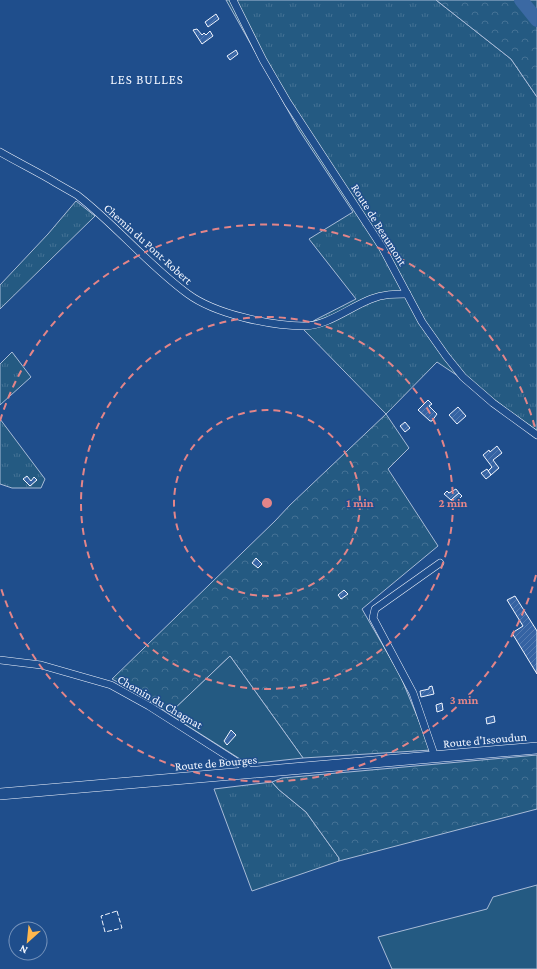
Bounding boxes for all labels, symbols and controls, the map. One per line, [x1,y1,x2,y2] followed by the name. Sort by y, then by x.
[110,72,184,87] district label: LES BULLES
[348,181,410,269] street label: Route de Beaumont
[101,201,196,288] street label: Chemin du Pont-Robert
[260,496,274,510] centre of rings
[346,496,374,510] text: 1 min
[439,496,468,510] text: 2 min
[115,672,206,733] street label: Chemin du Chagnat
[450,693,478,707] text: 3 min
[443,729,528,751] street label: Route d'Issoudun
[174,752,258,774] street label: Route de Bourges
[8,921,48,961] north arrow
[17,943,30,957] text: N

